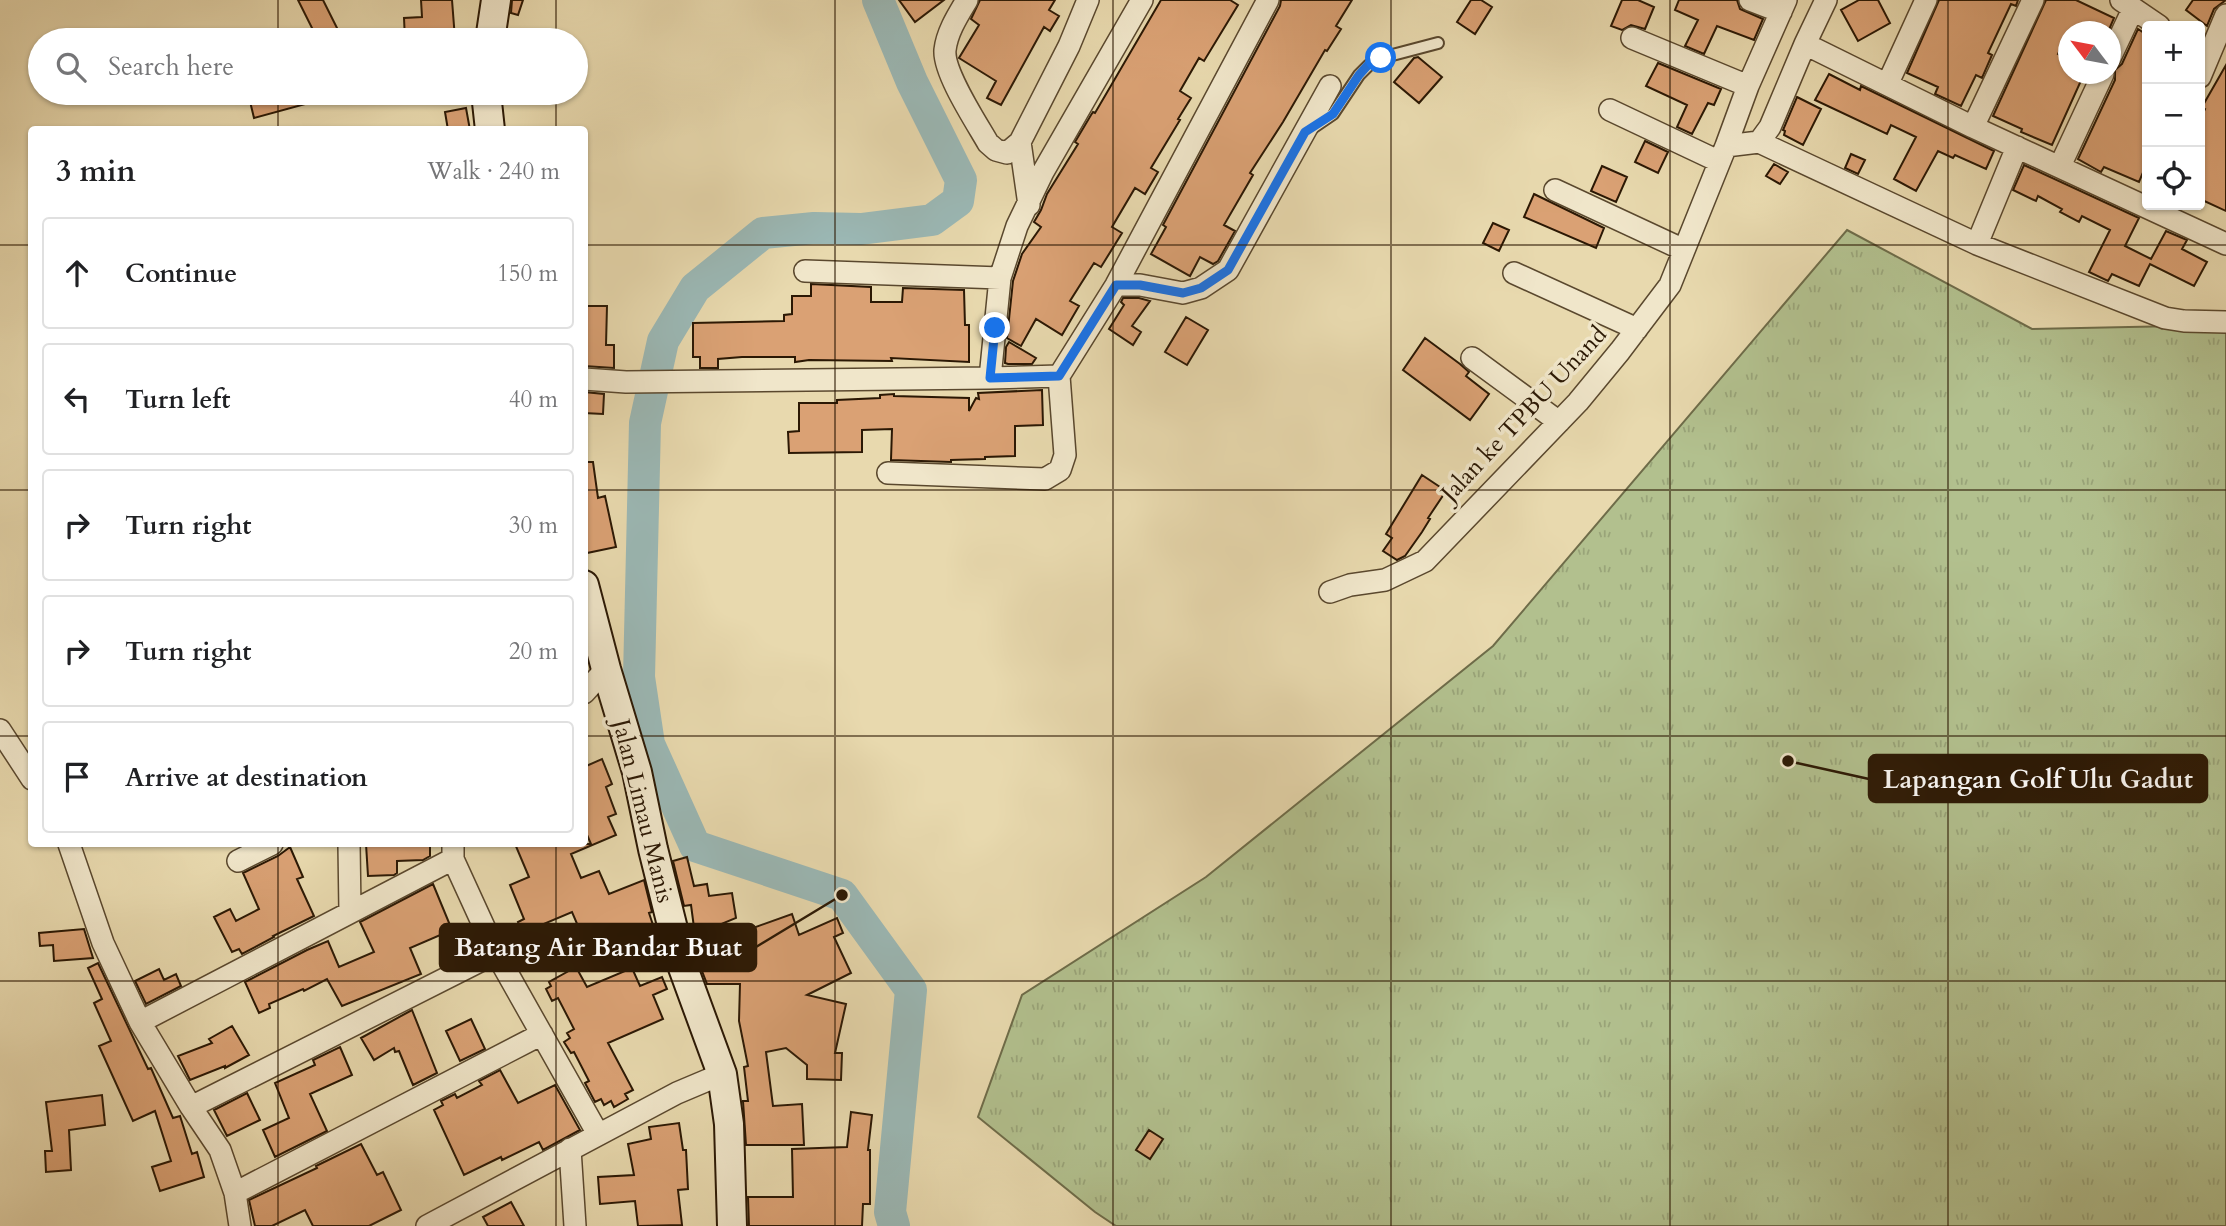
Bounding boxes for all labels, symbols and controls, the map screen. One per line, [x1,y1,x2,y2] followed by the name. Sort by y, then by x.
[2058,21,2121,84] north arrow
[2142,21,2205,210] map controls
[2142,21,2205,84] button: +
[28,28,588,105] search box
[1365,42,1396,73] route start
[52,48,90,86] icon: search
[108,49,234,84] text: Search here
[2142,84,2205,147] button: −
[2142,147,2205,210] button: locate
[56,151,136,192] text: 3 min
[427,156,560,187] text: Walk · 240 m
[58,254,96,292] icon: ahead
[125,256,237,291] text: Continue
[497,258,558,289] text: 150 m
[979,312,1010,343] route end
[1432,319,1614,511] street label: Jalan ke TPBU Unand
[58,380,96,418] icon: left
[125,382,230,417] text: Turn left
[509,384,558,415] text: 40 m
[58,506,96,544] icon: right
[125,508,252,543] text: Turn right
[509,510,558,541] text: 30 m
[58,632,96,670] icon: right
[125,634,252,669] text: Turn right
[509,636,558,667] text: 20 m
[604,713,682,906] street label: Jalan Limau Manis
[1869,755,2207,802] callout: Lapangan Golf Ulu Gadut
[58,758,96,796] icon: arrive
[125,760,368,795] text: Arrive at destination
[1883,762,2193,797] text: Lapangan Golf Ulu Gadut
[440,924,756,971] callout: Batang Air Bandar Buat
[454,930,742,965] text: Batang Air Bandar Buat

